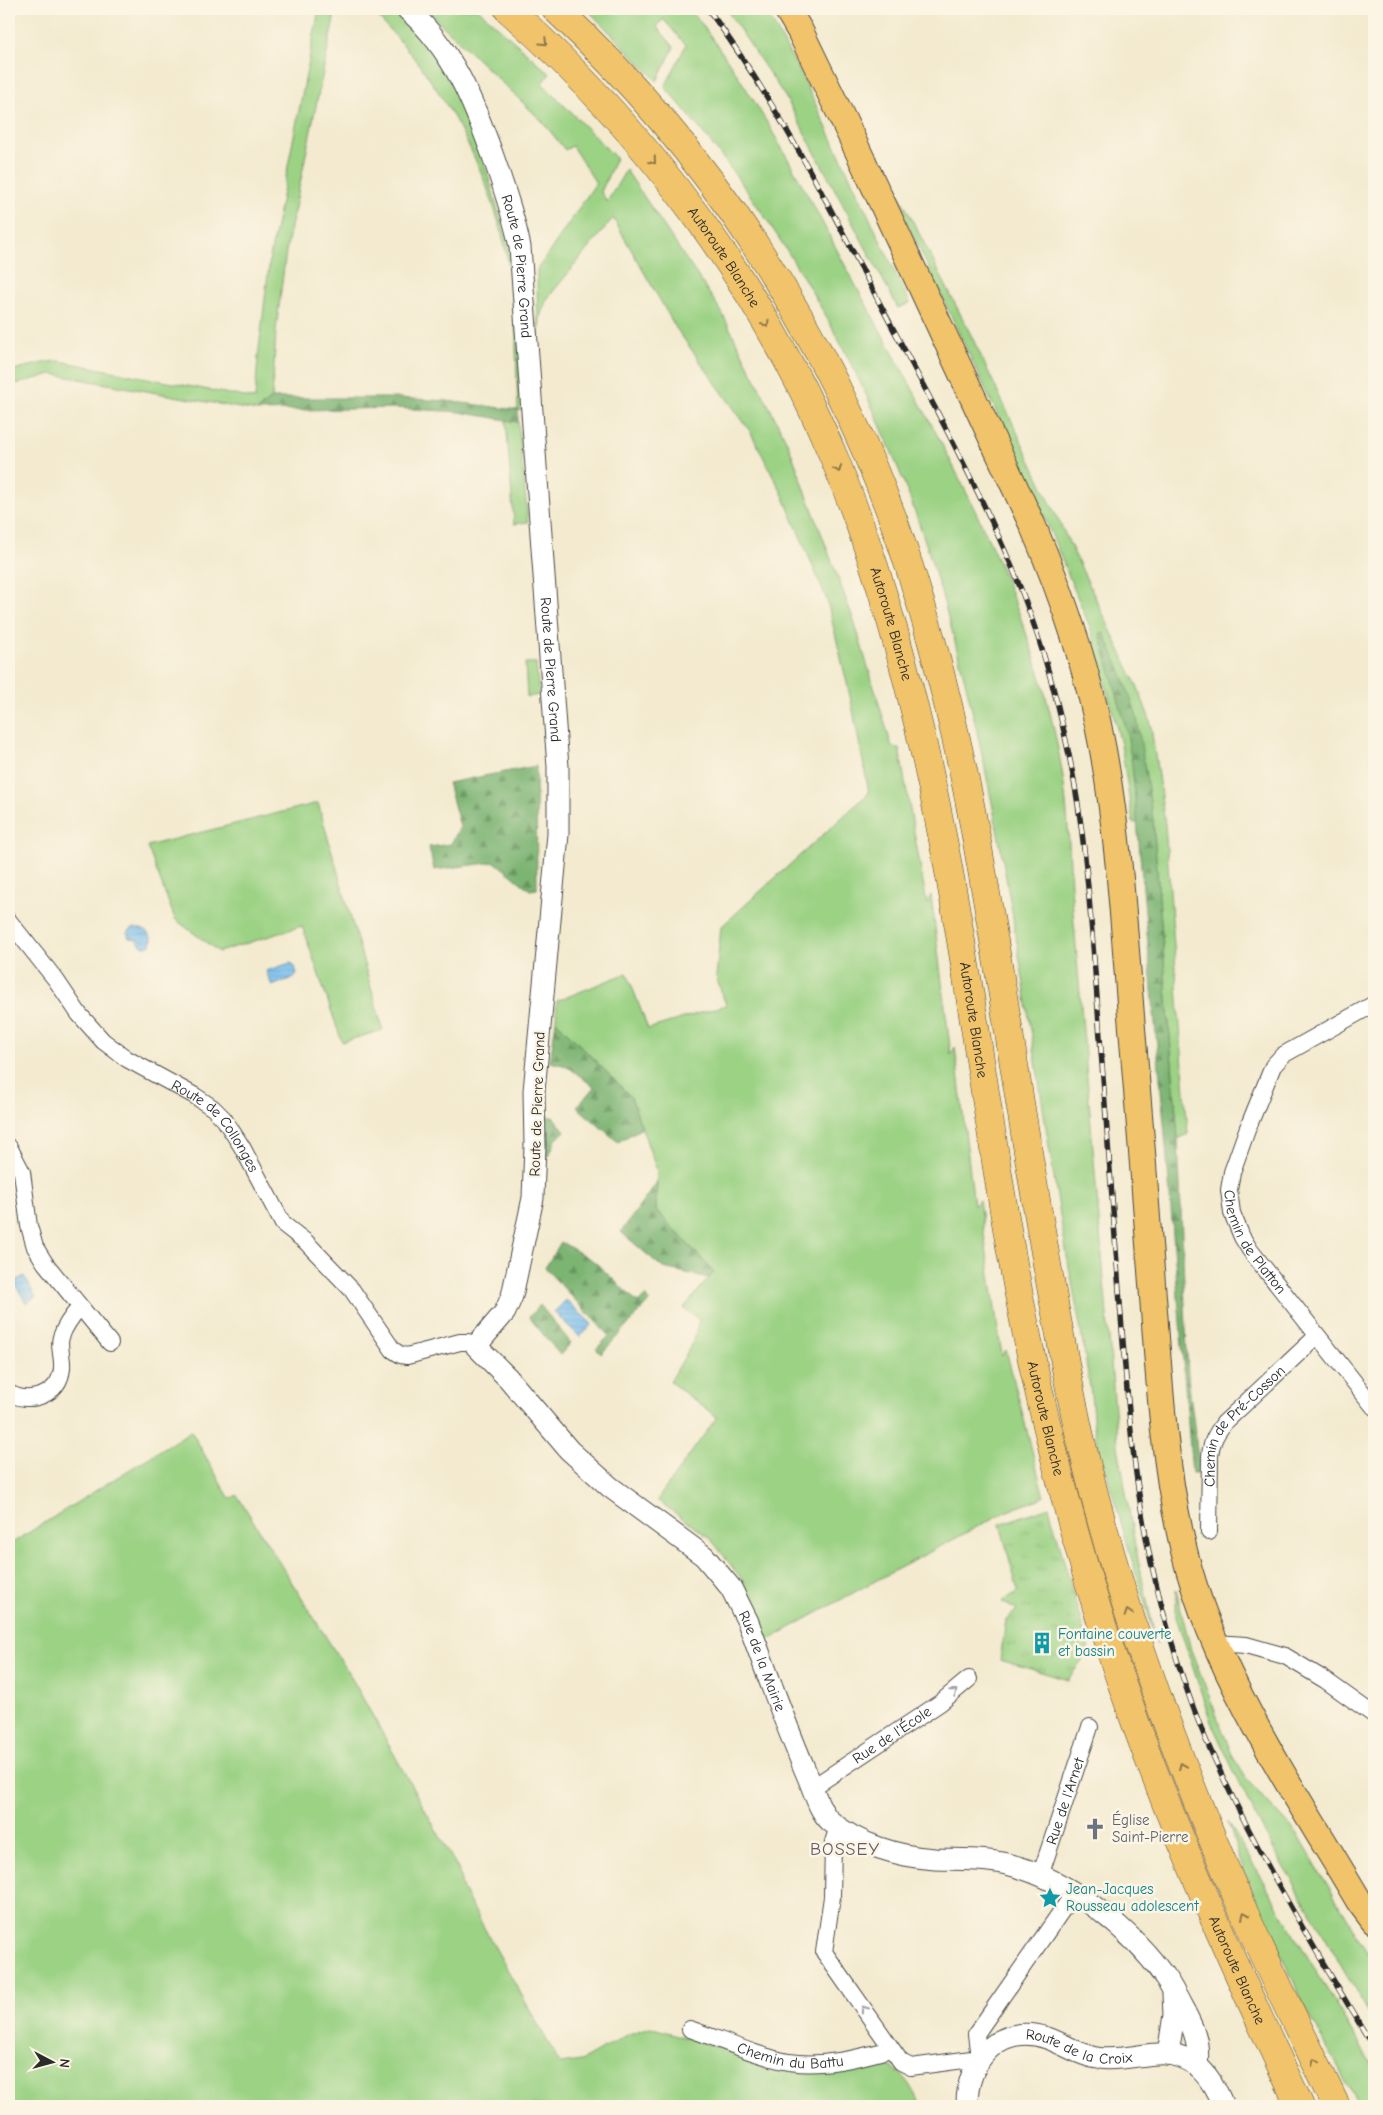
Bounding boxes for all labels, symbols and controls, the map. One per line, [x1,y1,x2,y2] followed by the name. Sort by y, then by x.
[538,36,547,45] one-way arrow
[648,156,657,165] one-way arrow
[498,192,536,339] street label: Route de Pierre Grand
[684,203,764,311] street label: Autoroute Blanche
[759,318,769,327] one-way arrow
[832,464,842,473] one-way arrow
[866,565,916,683] street label: Autoroute Blanche
[537,597,565,743] street label: Route de Pierre Grand
[956,961,992,1080] street label: Autoroute Blanche
[525,1031,549,1177] street label: Route de Pierre Grand
[168,1076,263,1175] street label: Route de Collonges
[1220,1189,1290,1298] street label: Chemin de Platton
[1023,1359,1068,1478] street label: Autoroute Blanche
[1201,1362,1289,1487] street label: Chemin de Pré-Cosson
[735,1607,790,1714] street label: Rue de la Mairie
[1124,1609,1134,1617] one-way arrow
[1058,1625,1172,1660] place label: Fontaine couverte et bassin
[1029,1630,1055,1656] building icon: Fontaine couverte et bassin
[948,1689,957,1697] one-way arrow
[849,1702,935,1768] street label: Rue de l'École
[1042,1755,1088,1847] street label: Rue de l'Arnet
[1178,1762,1189,1771] one-way arrow
[1112,1810,1189,1846] place label: Église Saint-Pierre
[1082,1816,1108,1842] church icon: Église Saint-Pierre
[810,1839,880,1860] district label: BOSSEY
[1066,1880,1199,1915] place label: Jean-Jacques Rousseau adolescent
[1037,1885,1063,1911] place icon: Jean-Jacques Rousseau adolescent
[1241,1911,1252,1920] one-way arrow
[1205,1913,1270,2028] street label: Autoroute Blanche
[861,2005,870,2015] one-way arrow
[1025,2025,1134,2068] street label: Route de la Croix
[28,2038,78,2088] north arrow
[735,2038,845,2072] street label: Chemin du Battu
[56,2058,73,2069] text: N
[1311,2058,1321,2067] one-way arrow

